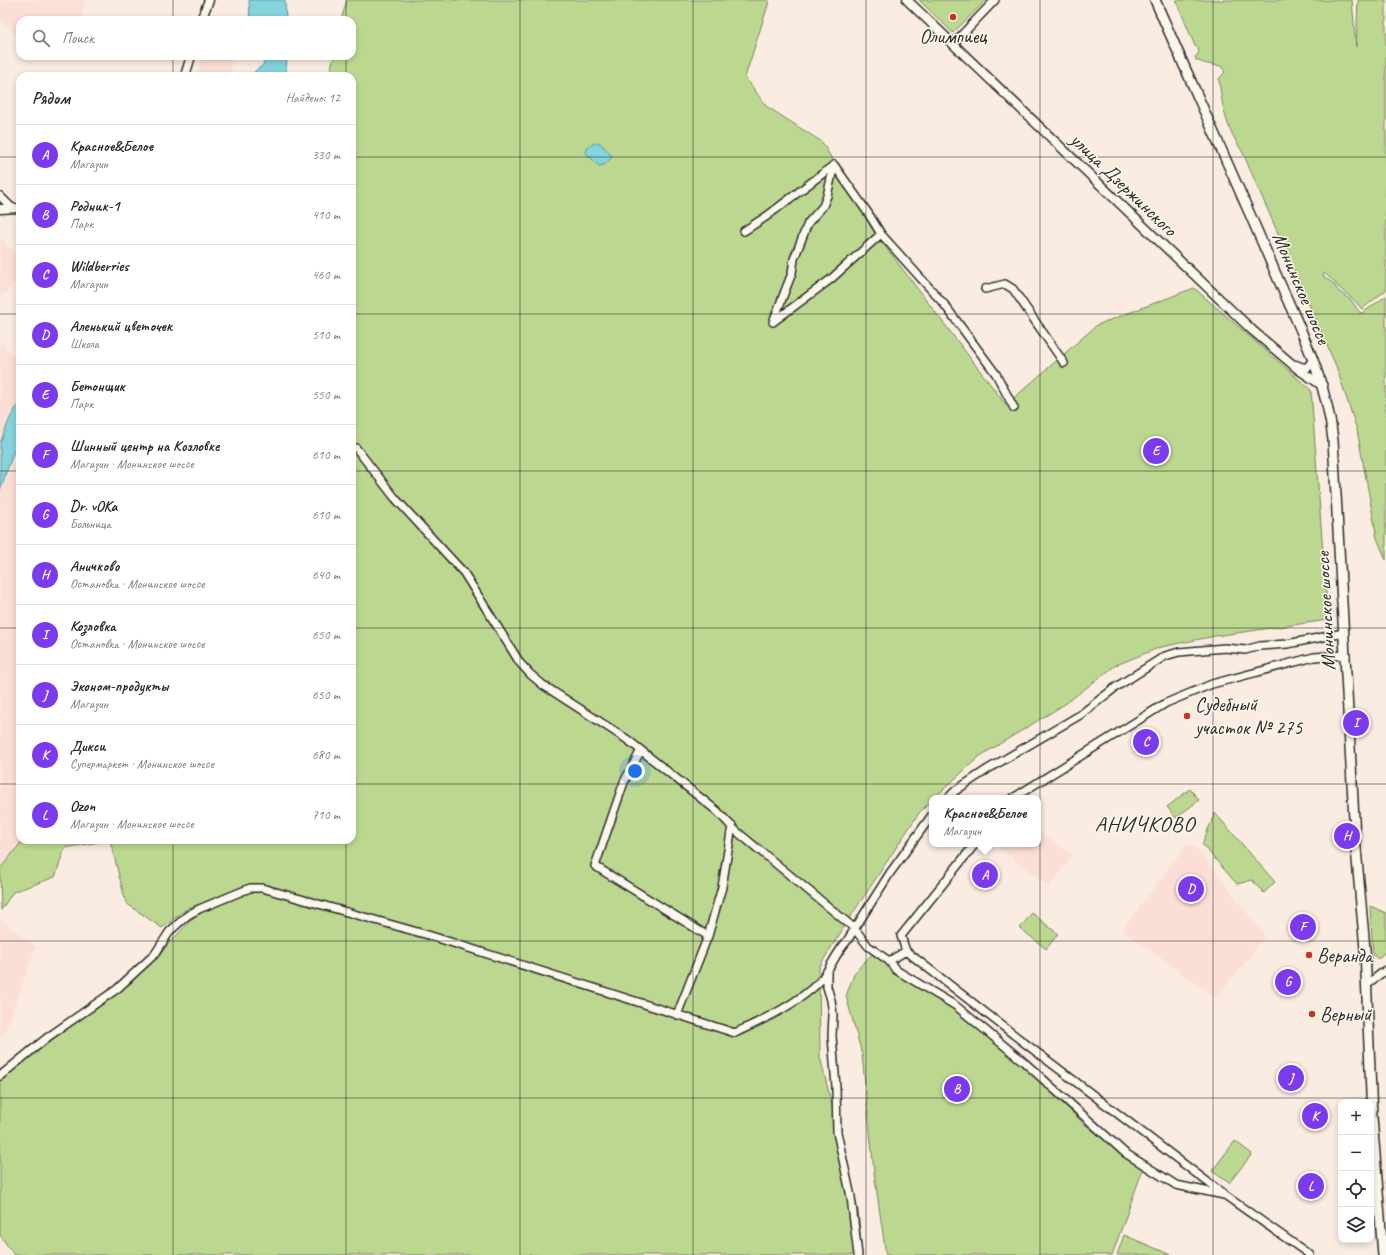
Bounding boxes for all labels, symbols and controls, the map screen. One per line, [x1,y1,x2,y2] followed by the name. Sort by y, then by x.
[948,12,958,22] marker: Олимпиец
[16,16,356,60] search box
[919,24,988,49] place label: Олимпиец
[30,27,52,49] icon: search
[62,29,94,48] text: Поиск
[32,88,70,109] text: Рядом
[286,90,340,106] text: Найдено: 12
[1064,127,1183,242] street label: улица Дзержинского
[70,137,153,156] text: Красное&Белое
[42,147,48,163] text: A
[312,147,340,163] text: 330 m
[70,156,108,172] text: Магазин
[70,197,119,216] text: Родник-1
[42,207,48,223] text: B
[312,207,340,223] text: 410 m
[70,216,93,232] text: Парк
[1267,229,1337,349] street label: Монинское шоссе
[70,257,129,276] text: Wildberries
[42,267,48,283] text: C
[312,267,340,283] text: 460 m
[70,276,108,292] text: Магазин
[70,317,172,336] text: Аленький цветочек
[41,327,49,343] text: D
[312,327,340,343] text: 510 m
[70,336,99,352] text: Школа
[70,377,125,396] text: Бетонщик
[42,387,48,403] text: E
[312,387,340,403] text: 550 m
[70,396,93,412] text: Парк
[1143,436,1169,466] pin: E
[70,437,219,456] text: Шинный центр на Козловке
[42,447,48,463] text: F
[312,447,340,463] text: 610 m
[70,456,194,472] text: Магазин · Монинское шоссе
[70,497,117,516] text: Dr. vOKa
[42,507,48,523] text: G
[312,507,340,523] text: 610 m
[70,516,111,532] text: Больница
[1310,550,1341,671] street label: Монинское шоссе
[70,557,120,576] text: Аничково
[41,567,49,583] text: H
[312,567,340,583] text: 640 m
[70,576,205,592] text: Остановка · Монинское шоссе
[70,617,116,636] text: Козловка
[42,627,48,643] text: I
[312,627,340,643] text: 650 m
[70,636,205,652] text: Остановка · Монинское шоссе
[70,677,168,696] text: Эконом-продукты
[43,687,47,703] text: J
[312,687,340,703] text: 650 m
[1194,692,1303,740] place label: Судебный участок № 275
[70,696,108,712] text: Магазин
[1343,708,1369,738] pin: I
[1182,711,1192,721] marker: Судебный участок № 275
[1133,727,1159,757] pin: C
[70,737,106,756] text: Дикси
[42,747,48,763] text: K
[312,747,340,763] text: 680 m
[70,756,214,772] text: Супермаркет · Монинское шоссе
[625,761,645,781] your location
[929,795,1041,847] popup
[70,797,95,816] text: Ozon
[943,804,1027,823] text: Красное&Белое
[42,807,48,823] text: L
[312,807,340,823] text: 710 m
[1095,810,1196,838] district label: АНИЧКОВО
[70,816,194,832] text: Магазин · Монинское шоссе
[1334,821,1360,851] pin: H
[943,823,981,839] text: Магазин
[972,860,998,890] pin: A
[1178,874,1204,904] pin: D
[1290,912,1316,942] pin: F
[1317,943,1374,968] place label: Веранда
[1304,950,1314,960] marker: Веранда
[1275,967,1301,997] pin: G
[1320,1002,1373,1027] place label: Верный
[1307,1009,1317,1019] marker: Верный
[1278,1063,1304,1093] pin: J
[944,1074,970,1104] pin: B
[1338,1099,1374,1243] map controls
[1338,1099,1374,1135] button: +
[1302,1101,1328,1131] pin: K
[1338,1135,1374,1171] button: −
[1298,1171,1324,1201] pin: L
[1338,1171,1374,1207] button: locate
[1338,1207,1374,1243] button: layers

